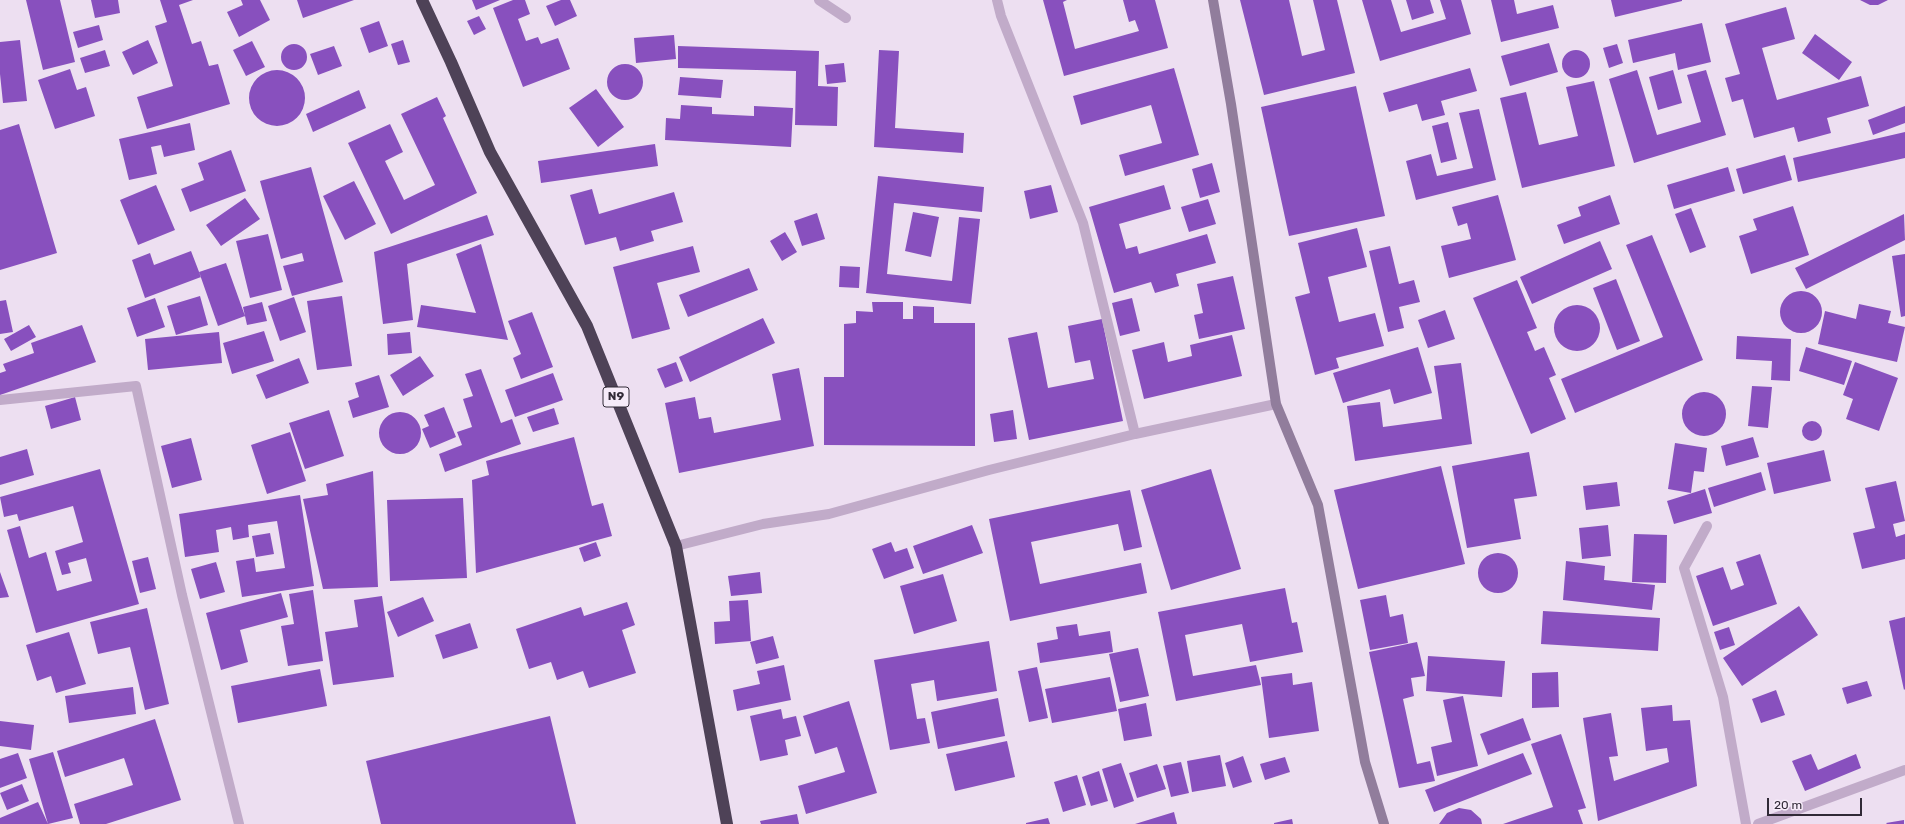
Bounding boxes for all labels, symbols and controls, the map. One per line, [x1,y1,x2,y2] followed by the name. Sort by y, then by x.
[603,387,629,407] road number: N9
[1769,790,1864,816] scale bar
[1774,798,1802,812] text: 20 m

